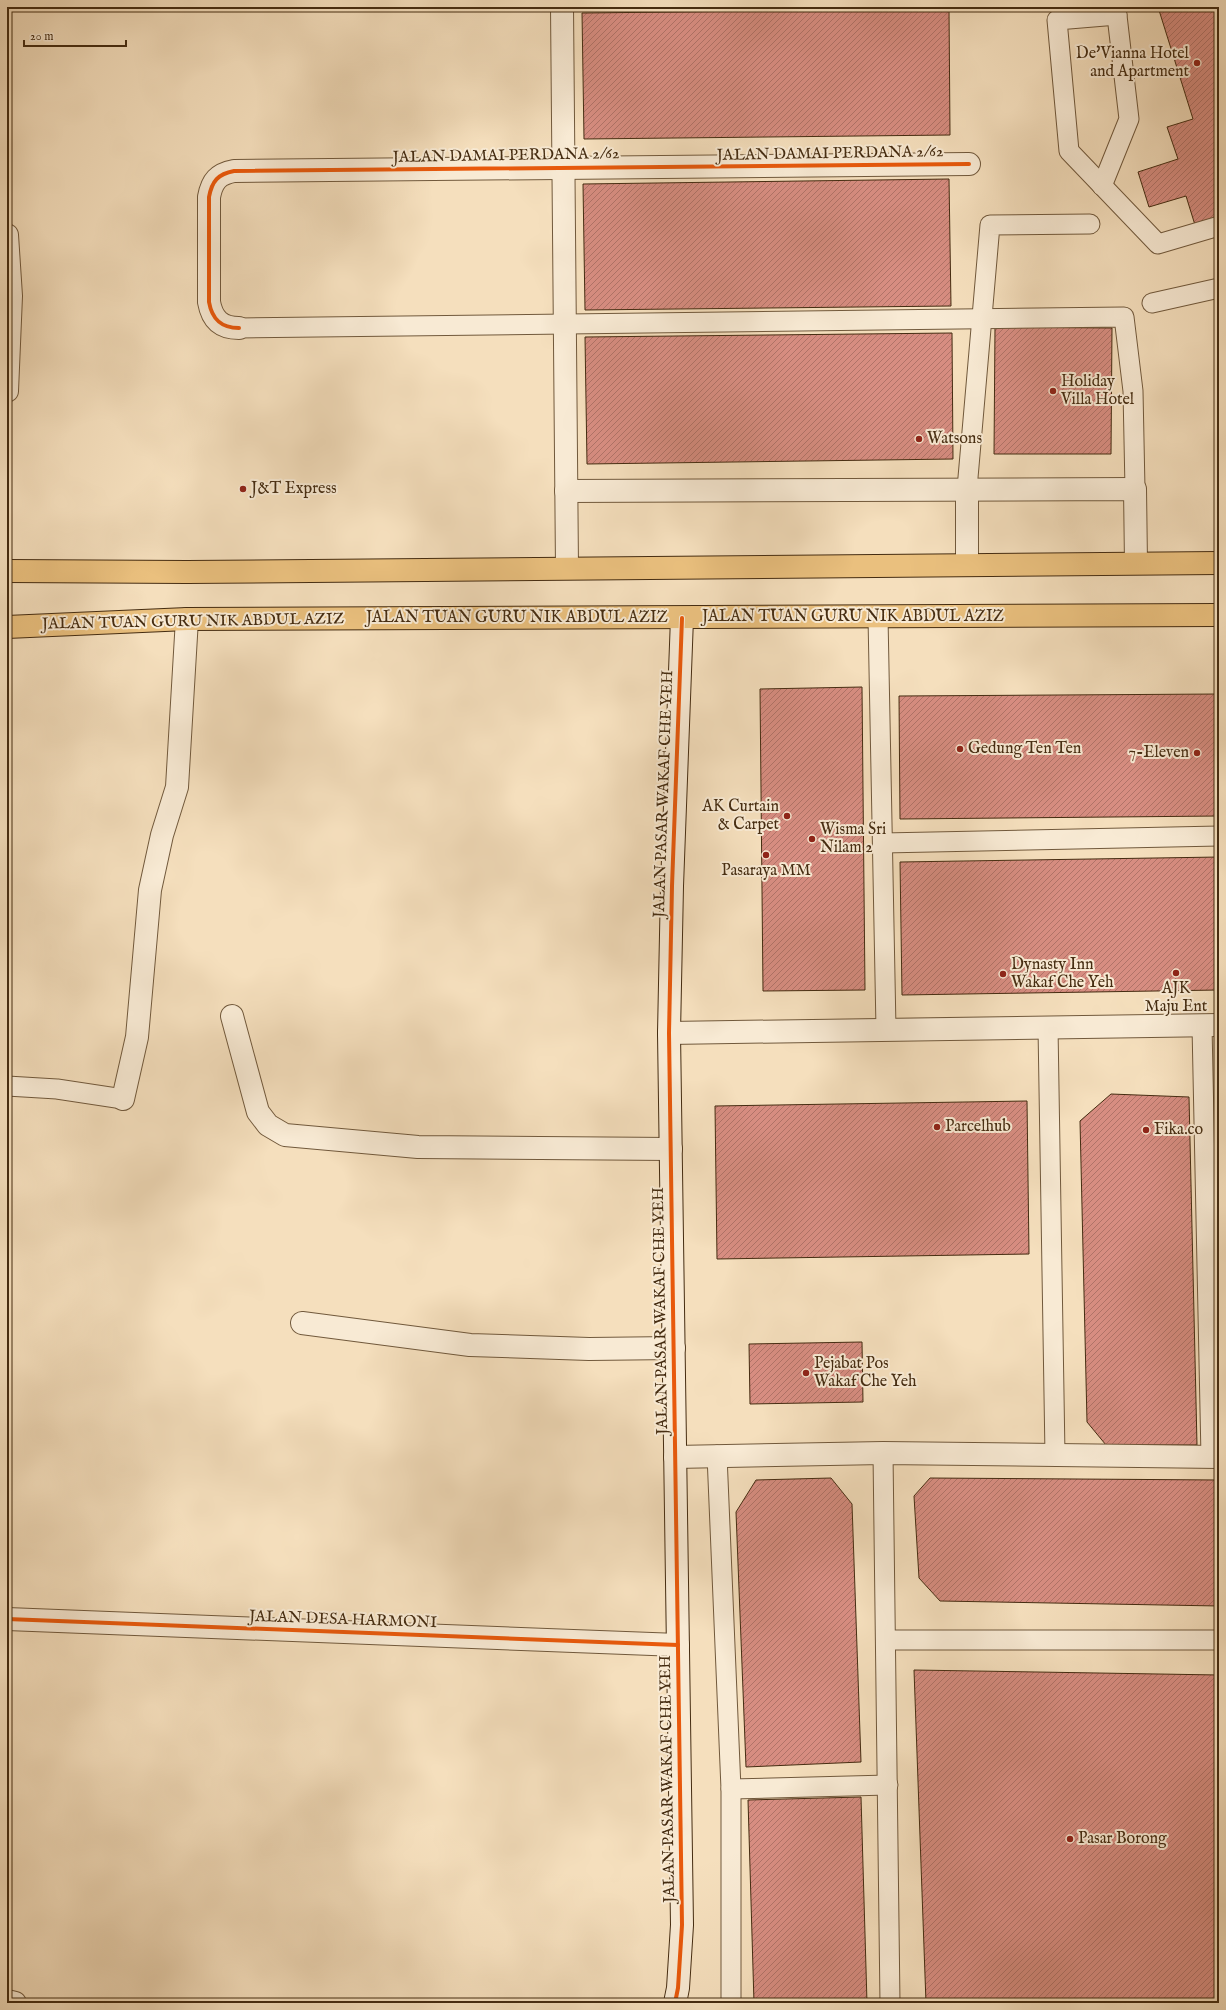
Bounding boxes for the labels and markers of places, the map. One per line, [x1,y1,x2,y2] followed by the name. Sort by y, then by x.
[1076,44,1190,82] place label: De'Vianna Hotel and Apartment
[1192,58,1202,68] marker: De'Vianna Hotel and Apartment
[1060,372,1135,410] place label: Holiday Villa Hotel
[1048,386,1058,396] marker: Holiday Villa Hotel
[927,429,982,449] place label: Watsons
[914,434,924,444] marker: Watsons
[249,479,337,499] place label: J&T Express
[238,484,248,494] marker: J&T Express
[968,739,1082,759] place label: Gedung Ten Ten
[1128,743,1189,763] place label: 7-Eleven
[955,744,965,754] marker: Gedung Ten Ten
[1192,748,1202,758] marker: 7-Eleven
[701,797,780,835] place label: AK Curtain & Carpet
[782,811,792,821] marker: AK Curtain & Carpet
[820,820,886,858] place label: Wisma Sri Nilam 2
[807,834,817,844] marker: Wisma Sri Nilam 2
[761,850,771,860] marker: Pasaraya MM
[721,861,811,881] place label: Pasaraya MM
[1011,955,1114,993] place label: Dynasty Inn Wakaf Che Yeh
[1171,968,1181,978] marker: AJK Maju Ent
[998,969,1008,979] marker: Dynasty Inn Wakaf Che Yeh
[1145,979,1208,1017] place label: AJK Maju Ent
[945,1117,1011,1137] place label: Parcelhub
[1154,1120,1203,1140] place label: Fika.co
[932,1122,942,1132] marker: Parcelhub
[1141,1125,1151,1135] marker: Fika.co
[814,1354,917,1392] place label: Pejabat Pos Wakaf Che Yeh
[801,1368,811,1378] marker: Pejabat Pos Wakaf Che Yeh
[1078,1829,1167,1849] place label: Pasar Borong
[1065,1834,1075,1844] marker: Pasar Borong

